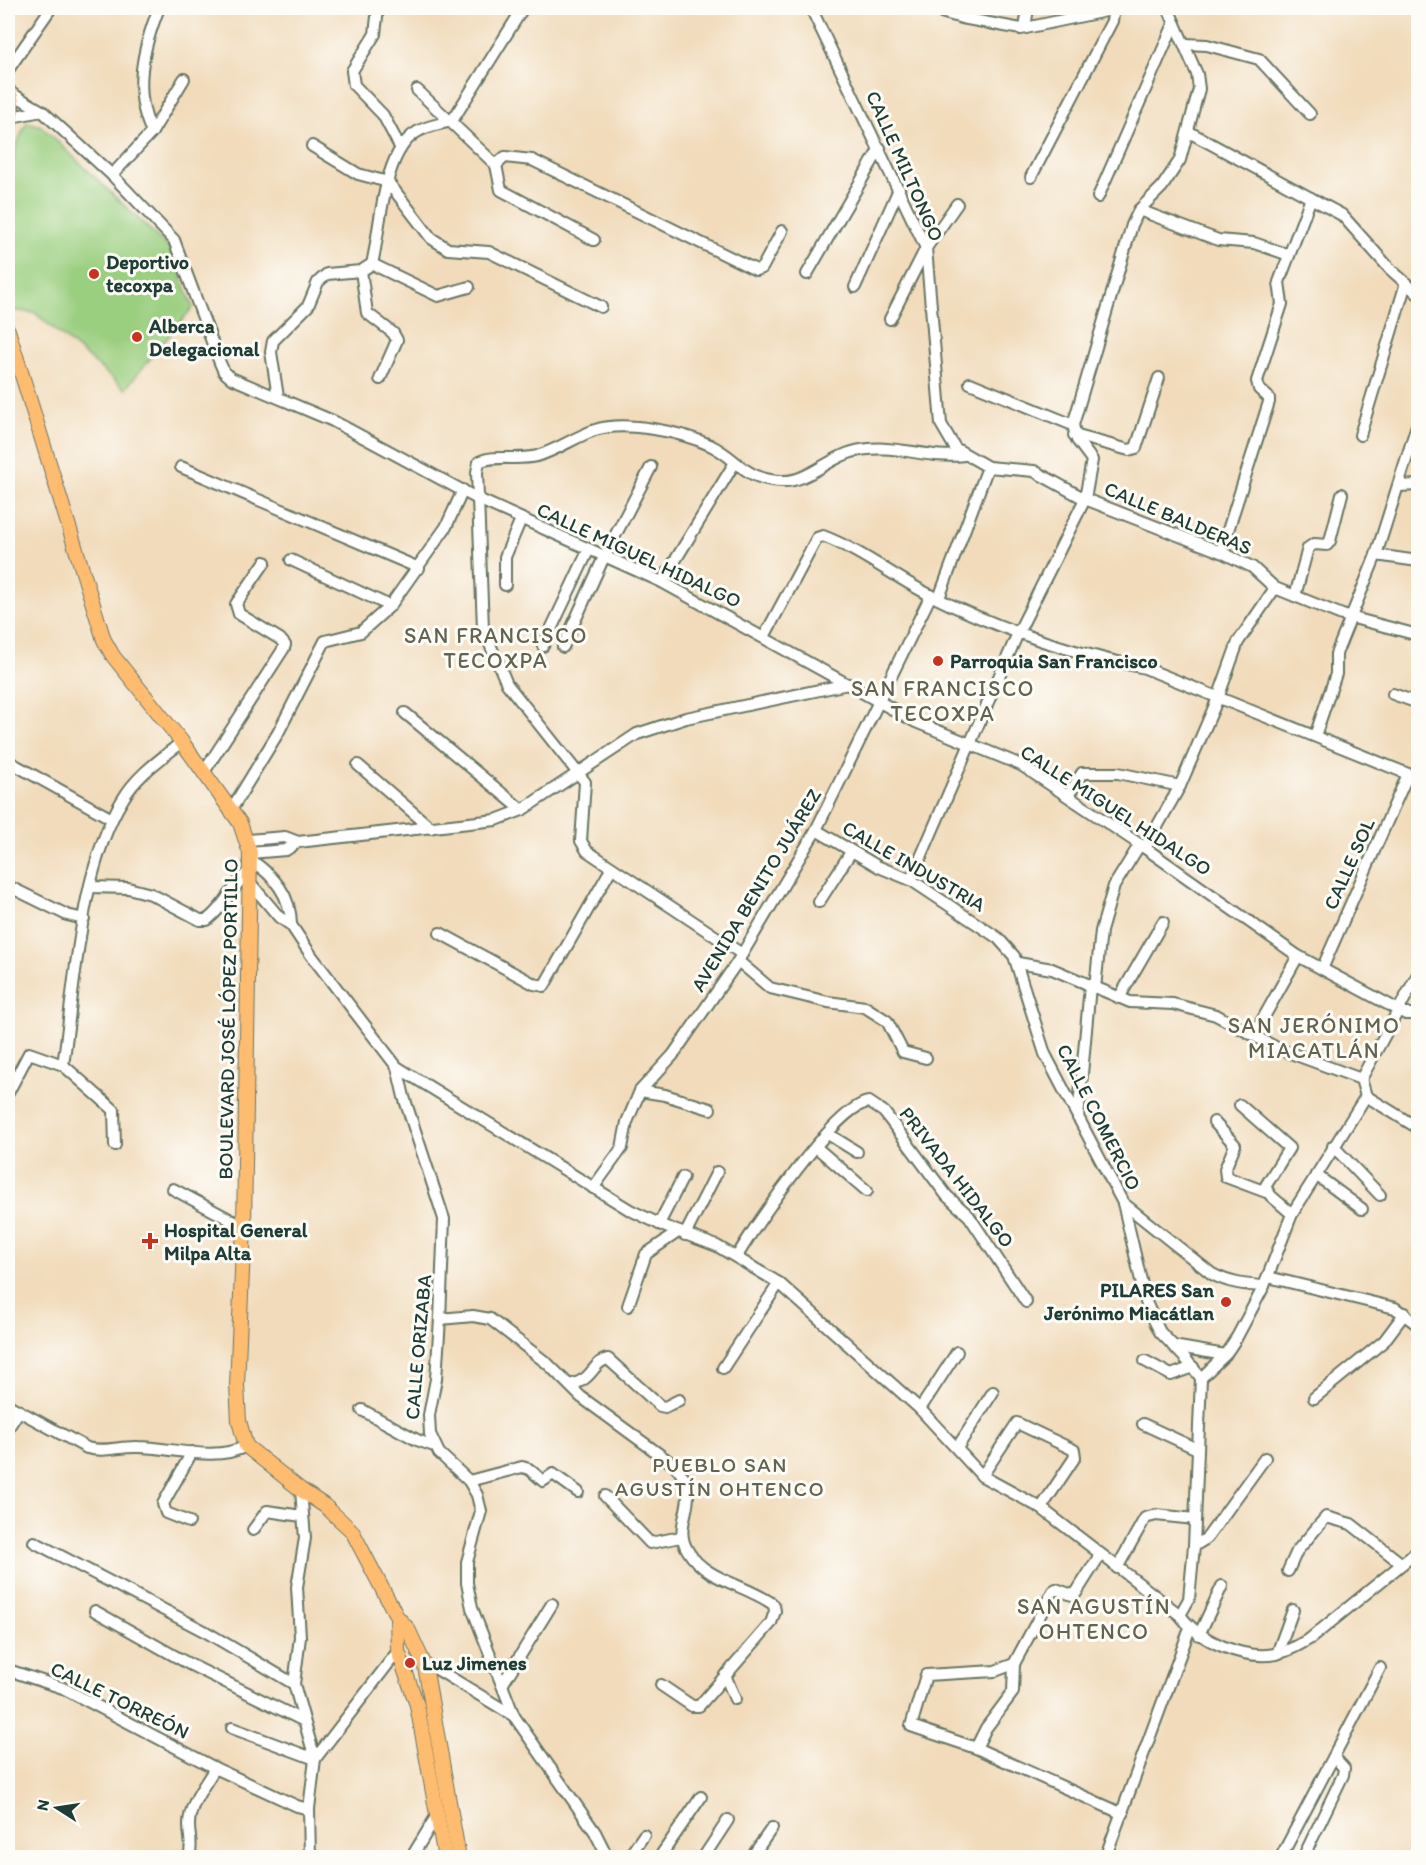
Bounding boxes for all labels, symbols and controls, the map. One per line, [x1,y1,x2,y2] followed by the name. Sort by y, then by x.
[861,87,949,245] street label: CALLE MILTONGO
[106,250,189,298] place label: Deportivo tecoxpa
[87,267,101,281] marker: Deportivo tecoxpa
[148,314,260,362] place label: Alberca Delegacional
[130,330,144,344] marker: Alberca Delegacional
[1101,476,1255,560] street label: CALLE BALDERAS
[533,497,745,613] street label: CALLE MIGUEL HIDALGO
[404,622,588,674] district label: SAN FRANCISCO TECOXPA
[950,649,1158,674] place label: Parroquia San Francisco
[931,654,945,668] marker: Parroquia San Francisco
[851,675,1035,727] district label: SAN FRANCISCO TECOXPA
[1016,739,1216,881] street label: CALLE MIGUEL HIDALGO
[686,784,826,996] street label: AVENIDA BENITO JUÁREZ
[838,815,990,917] street label: CALLE INDUSTRIA
[1318,815,1380,913] street label: CALLE SOL
[213,858,243,1180] street label: BOULEVARD JOSÉ LÓPEZ PORTILLO
[1228,1012,1400,1064] district label: SAN JERÓNIMO MIACATLÁN
[1052,1040,1146,1194] street label: CALLE COMERCIO
[895,1102,1019,1252] street label: PRIVADA HIDALGO
[164,1218,308,1266] place label: Hospital General Milpa Alta
[141,1232,159,1250] marker: Hospital General Milpa Alta
[400,1273,436,1421] street label: CALLE ORIZABA
[1043,1278,1215,1325] place label: PILARES San Jerónimo Miacátlan
[1219,1295,1233,1309] marker: PILARES San Jerónimo Miacátlan
[615,1452,825,1501] district label: PUEBLO SAN AGUSTÍN OHTENCO
[1017,1593,1171,1645] district label: SAN AGUSTÍN OHTENCO
[422,1651,527,1675] place label: Luz Jimenes
[47,1656,193,1744] street label: CALLE TORREÓN
[403,1656,417,1670] marker: Luz Jimenes
[27,1778,87,1838] north arrow
[32,1798,53,1812] text: N

